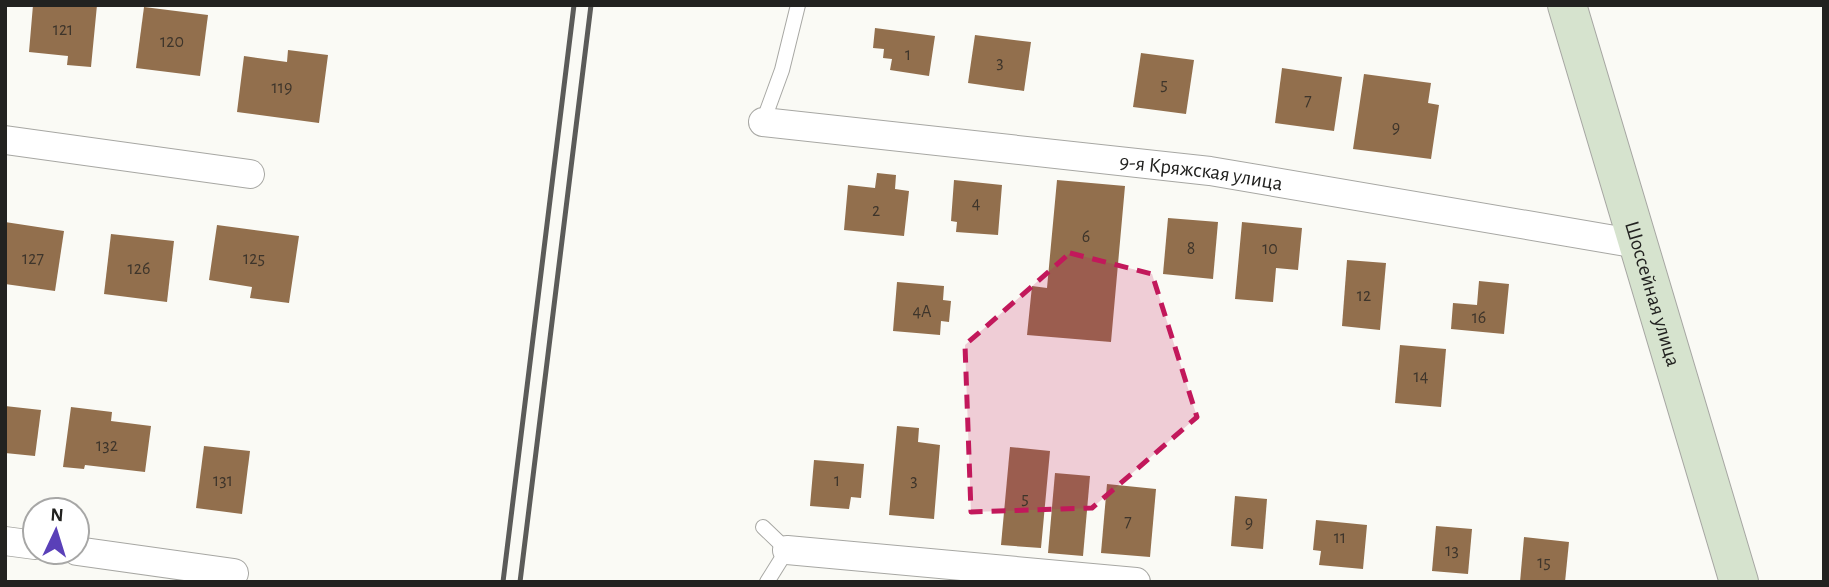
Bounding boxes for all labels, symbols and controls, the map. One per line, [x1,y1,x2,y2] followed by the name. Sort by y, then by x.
[53,21,73,39] house number: 121
[160,33,184,51] house number: 120
[905,46,911,64] house number: 1
[996,54,1004,72] house number: 3
[1160,76,1168,94] house number: 5
[272,79,292,97] house number: 119
[1304,92,1312,110] house number: 7
[1392,119,1400,137] house number: 9
[1118,151,1285,194] street label: 9-я Кряжская улица
[972,195,981,213] house number: 4
[872,202,880,220] house number: 2
[1621,218,1684,369] street label: Шоссейная улица
[1082,228,1090,246] house number: 6
[1187,240,1195,258] house number: 8
[1262,240,1278,258] house number: 10
[22,250,44,268] house number: 127
[243,250,265,268] house number: 125
[128,260,150,278] house number: 126
[1357,287,1371,305] house number: 12
[912,303,932,321] house number: 4А
[1472,309,1486,327] house number: 16
[1414,368,1429,386] house number: 14
[96,437,118,455] house number: 132
[213,472,233,490] house number: 131
[834,472,840,490] house number: 1
[910,472,918,490] house number: 3
[1021,490,1029,508] house number: 5
[21,496,91,566] north arrow
[50,506,64,525] text: N
[1124,513,1132,531] house number: 7
[1245,514,1253,532] house number: 9
[1334,529,1346,547] house number: 11
[1445,542,1459,560] house number: 13
[1537,554,1551,572] house number: 15

